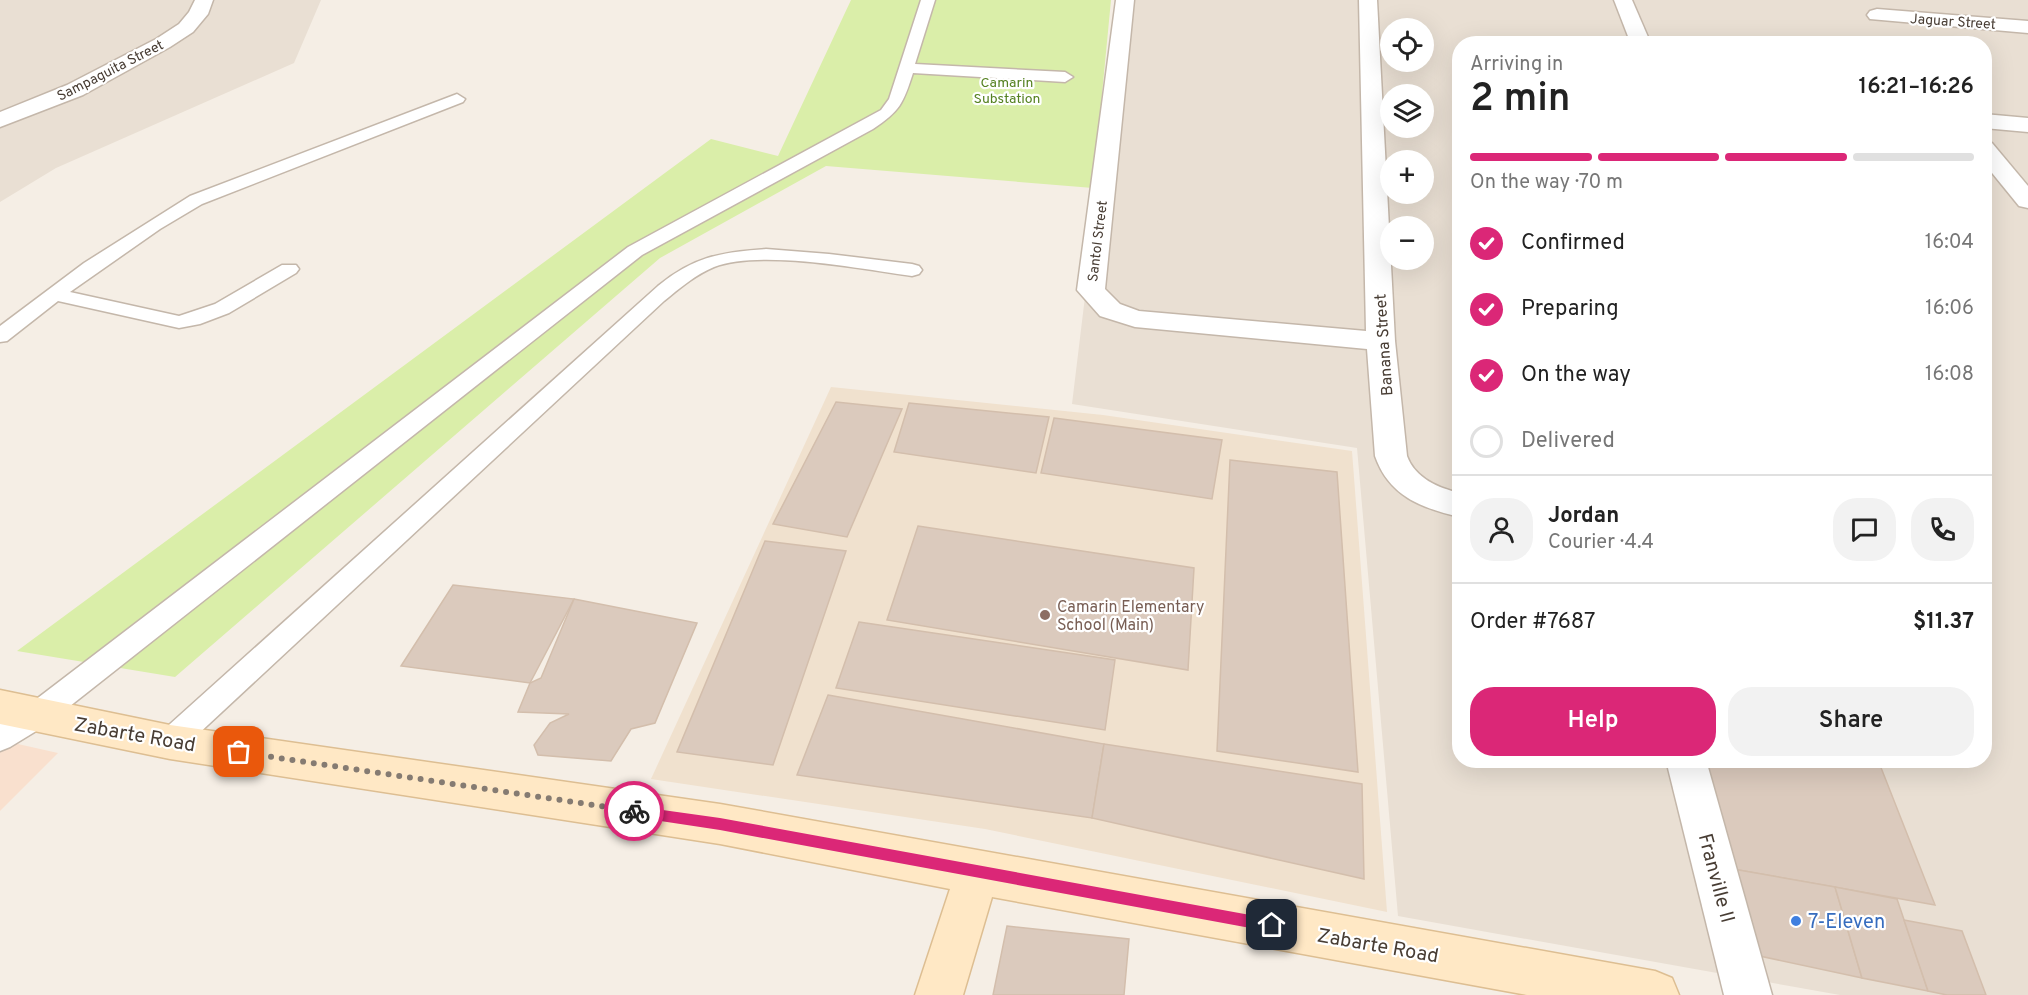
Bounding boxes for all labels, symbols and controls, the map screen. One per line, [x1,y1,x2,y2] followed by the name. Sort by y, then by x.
[1909,11,1996,34] street label: Jaguar Street
[1380,18,1434,270] map controls
[1380,18,1434,72] button: locate
[55,37,167,106] street label: Sampaguita Street
[1470,52,1563,78] text: Arriving in
[1859,74,1974,101] text: 16:21–16:26
[974,75,1040,108] park label: Camarin Substation
[1470,76,1571,125] text: 2 min
[1380,84,1434,138] button: layers
[1380,150,1434,204] button: +
[1470,170,1623,196] text: On the way · 70 m
[1085,199,1112,283] street label: Santol Street
[1380,216,1434,270] button: −
[1470,227,1503,260] icon: check
[1521,230,1625,257] text: Confirmed
[1925,230,1974,256] text: 16:04
[1371,293,1399,397] street label: Banana Street
[1470,293,1503,326] icon: check
[1521,296,1619,323] text: Preparing
[1925,296,1974,322] text: 16:06
[1470,359,1503,392] icon: check
[1521,362,1631,389] text: On the way
[1925,362,1974,388] text: 16:08
[1521,428,1615,455] text: Delivered
[1470,498,1533,561] button: person
[1833,498,1896,561] button: chat
[1911,498,1974,561] button: phone
[1548,503,1619,530] text: Jordan
[1548,530,1654,556] text: Courier · 4.4
[1057,598,1204,636] place label: Camarin Elementary School (Main)
[1038,608,1052,622] marker: Camarin Elementary School (Main)
[1470,609,1596,636] text: Order #7687
[1913,609,1974,636] text: $11.37
[1470,687,1716,756] button: Help
[1728,687,1974,756] button: Share
[72,712,197,759] street label: Zabarte Road
[213,726,264,777] pin
[222,735,255,768] icon: bag
[604,781,664,841] courier
[618,795,651,828] icon: bike
[1691,831,1739,926] street label: Franville II
[1246,899,1297,950] pin
[1255,908,1288,941] icon: home
[1808,910,1885,936] place label: 7-Eleven
[1789,914,1803,928] marker: 7-Eleven
[1315,923,1440,970] street label: Zabarte Road

